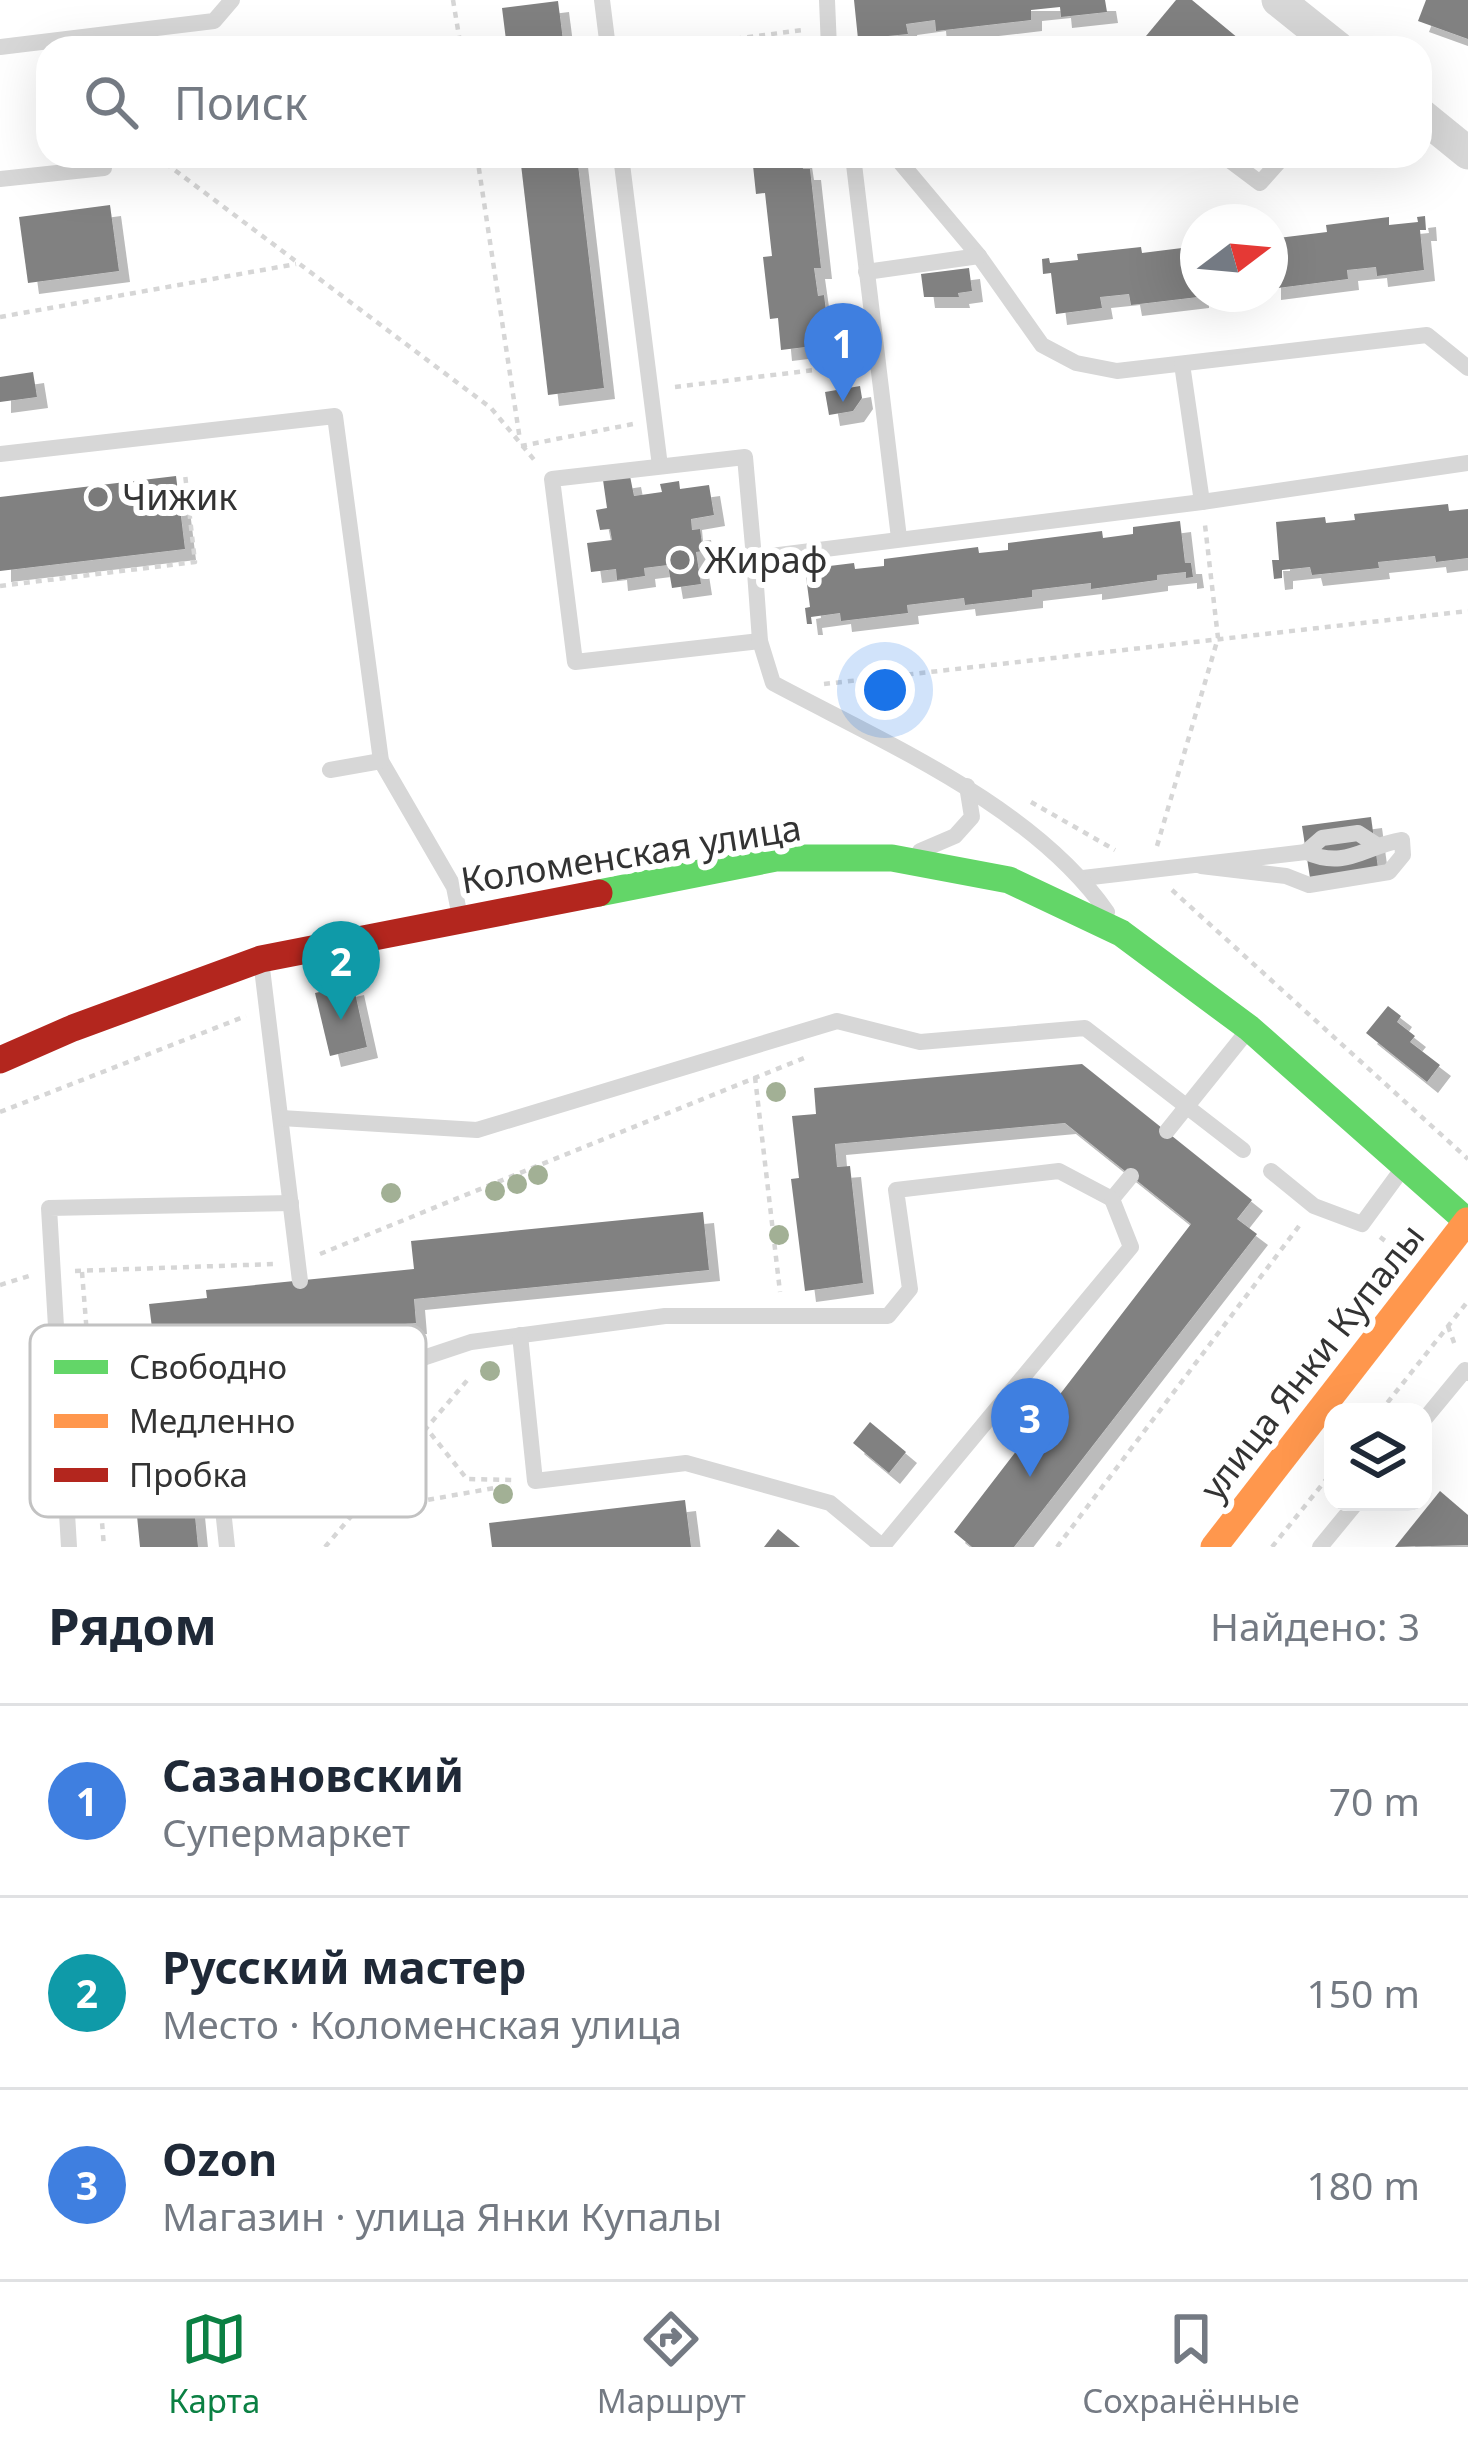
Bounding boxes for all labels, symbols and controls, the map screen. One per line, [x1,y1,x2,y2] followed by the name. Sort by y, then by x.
[36,36,1432,168] search box
[78,69,144,135] icon: search
[174,72,308,133] text: Поиск
[1180,204,1288,312] north arrow
[804,303,882,402] pin: 1
[122,472,237,521] place label: Чижик
[85,484,111,510] marker: Чижик
[704,535,827,584] place label: Жираф
[667,547,693,573] marker: Жираф
[855,660,915,720] your location
[457,802,804,905] street label: Коломенская улица
[302,921,380,1020] pin: 2
[1188,1213,1435,1510] street label: улица Янки Купалы
[30,1325,426,1517] legend
[129,1344,287,1389] text: Свободно
[991,1378,1069,1477] pin: 3
[129,1398,295,1443] text: Медленно
[1324,1403,1432,1511] map controls
[1324,1403,1432,1511] button: layers
[129,1452,248,1497] text: Пробка
[48,1590,217,1660] text: Рядом
[1210,1599,1420,1652] text: Найдено: 3
[162,1744,464,1805] text: Сазановский
[76,1774,98,1827] text: 1
[1329,1774,1420,1827] text: 70 m
[162,1805,410,1858] text: Супермаркет
[162,1936,526,1997] text: Русский мастер
[76,1966,98,2019] text: 2
[1306,1966,1420,2019] text: 150 m
[162,1997,682,2050] text: Место · Коломенская улица
[162,2128,277,2189] text: Ozon
[76,2158,98,2211] text: 3
[1306,2158,1420,2211] text: 180 m
[162,2189,722,2242] text: Магазин · улица Янки Купалы
[168,2306,260,2423] tab: Карта
[597,2306,746,2423] tab: Маршрут
[1082,2306,1300,2423] tab: Сохранённые

